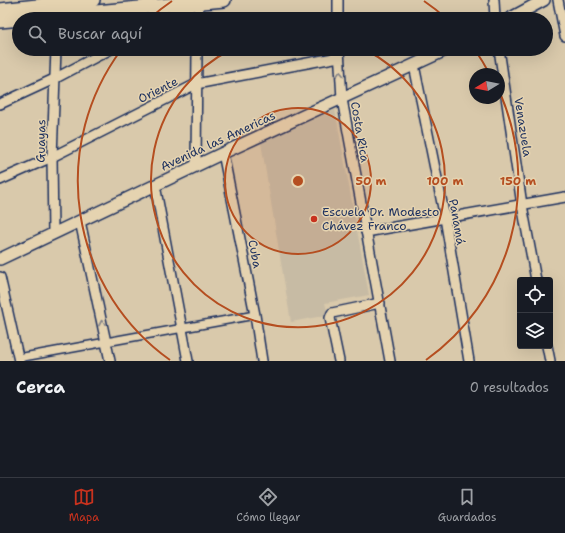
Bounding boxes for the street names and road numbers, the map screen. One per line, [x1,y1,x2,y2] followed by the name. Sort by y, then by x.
[135,73,181,107] street label: Oriente
[510,96,536,158] street label: Venazuela
[347,101,373,164] street label: Costa Rica
[158,107,278,175] street label: Avenida las Americas
[33,119,49,163] street label: Guayas
[445,198,469,247] street label: Panamá
[244,239,266,270] street label: Cuba

